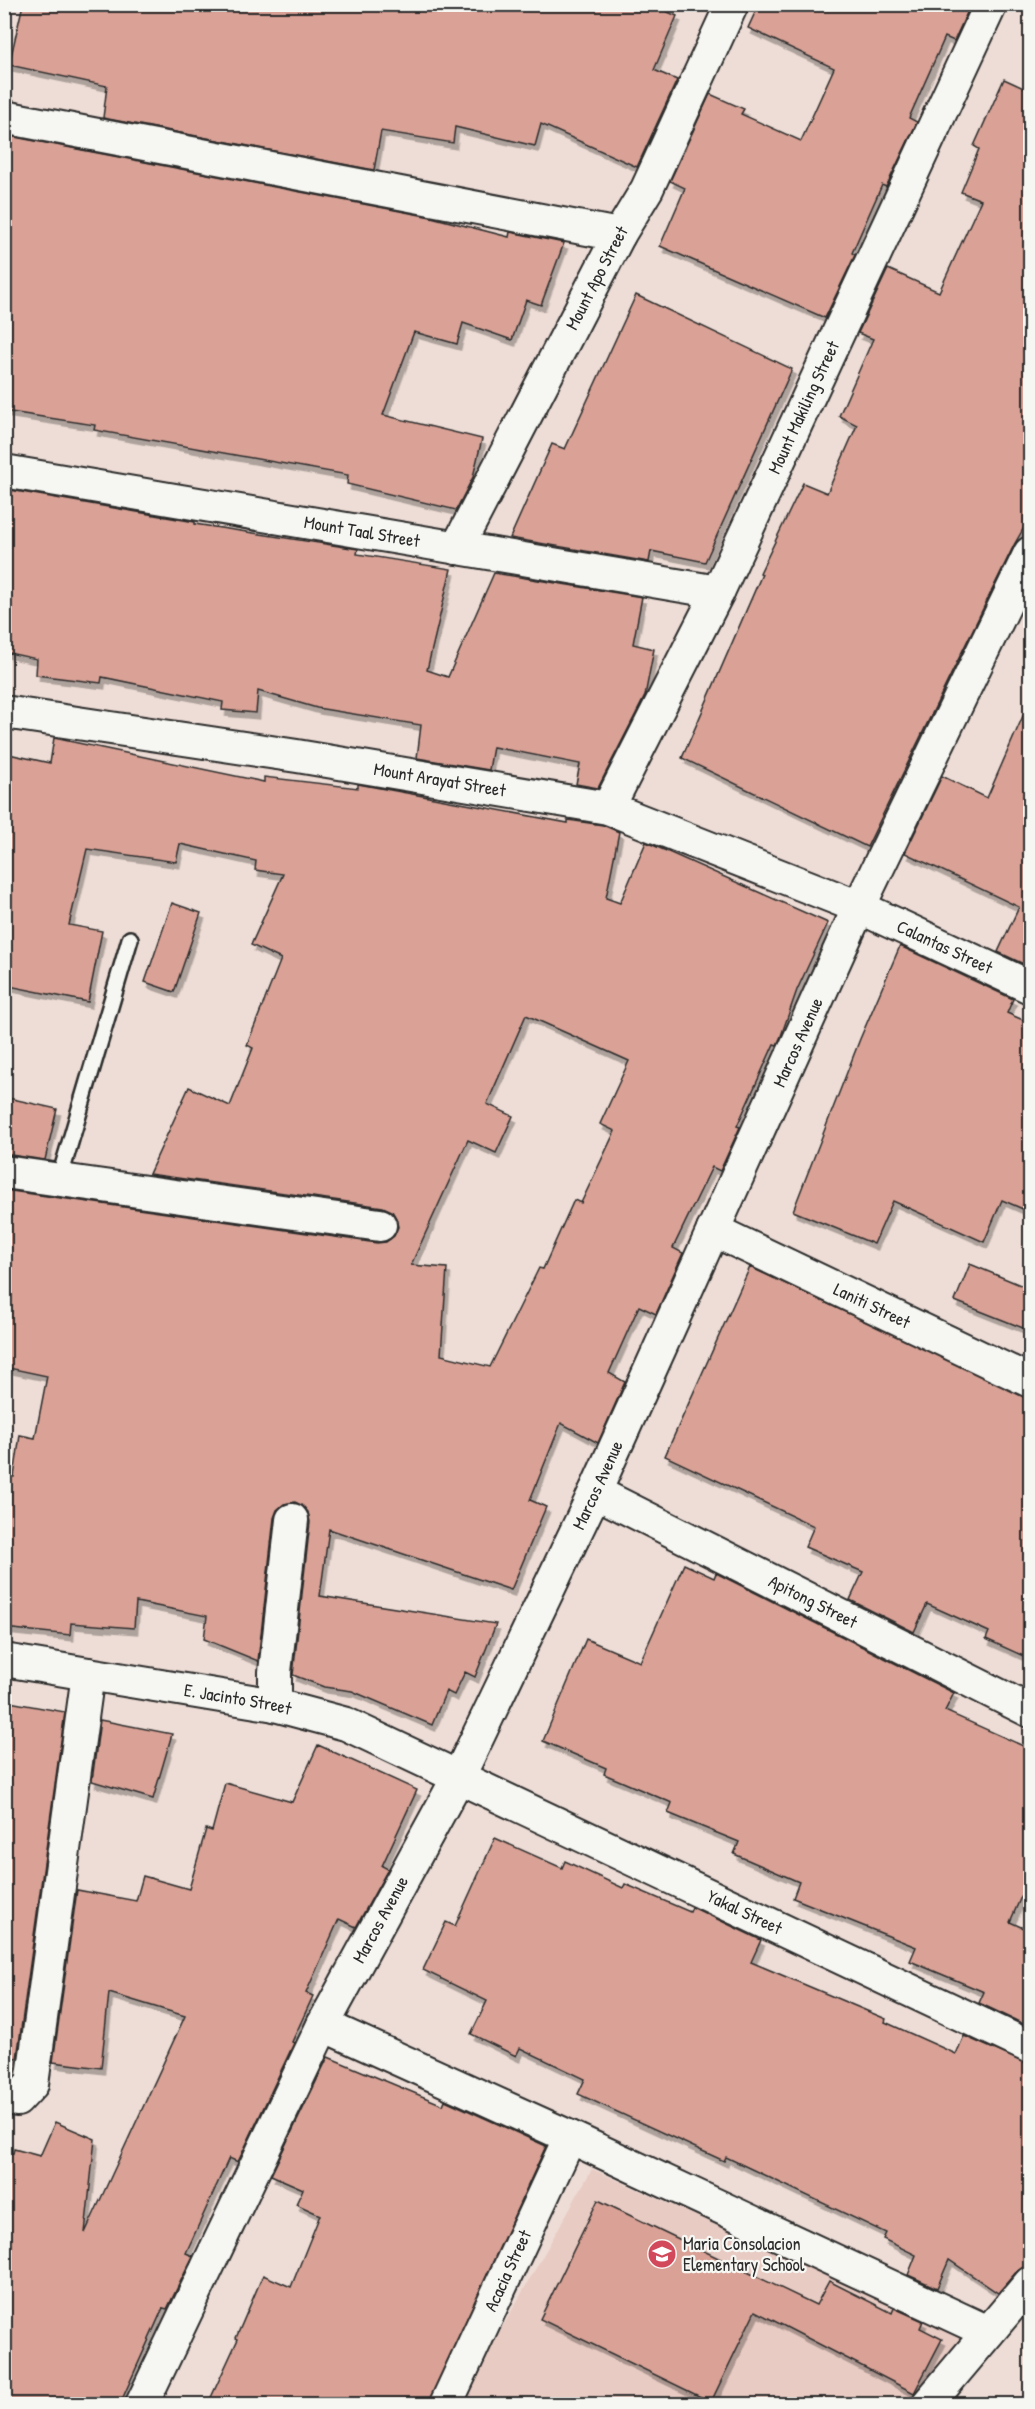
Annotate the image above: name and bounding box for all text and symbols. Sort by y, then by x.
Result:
street label: Mount Apo Street [559,220,634,334]
street label: Mount Makiling Street [762,336,845,478]
street label: Mount Taal Street [302,509,423,553]
street label: Mount Arayat Street [372,756,508,803]
street label: Calantas Street [893,913,998,980]
street label: Marcos Avenue [766,993,829,1091]
street label: Laniti Street [830,1276,915,1335]
street label: Marcos Avenue [566,1436,629,1534]
street label: Apitong Street [765,1568,862,1634]
street label: E. Jacinto Street [182,1677,295,1721]
street label: Marcos Avenue [346,1871,414,1967]
street label: Yakal Street [703,1883,787,1941]
street label: Acacia Street [478,2225,537,2315]
place label: Maria Consolacion Elementary School [683,2231,805,2277]
school or university icon: Maria Consolacion Elementary School [646,2238,678,2270]

